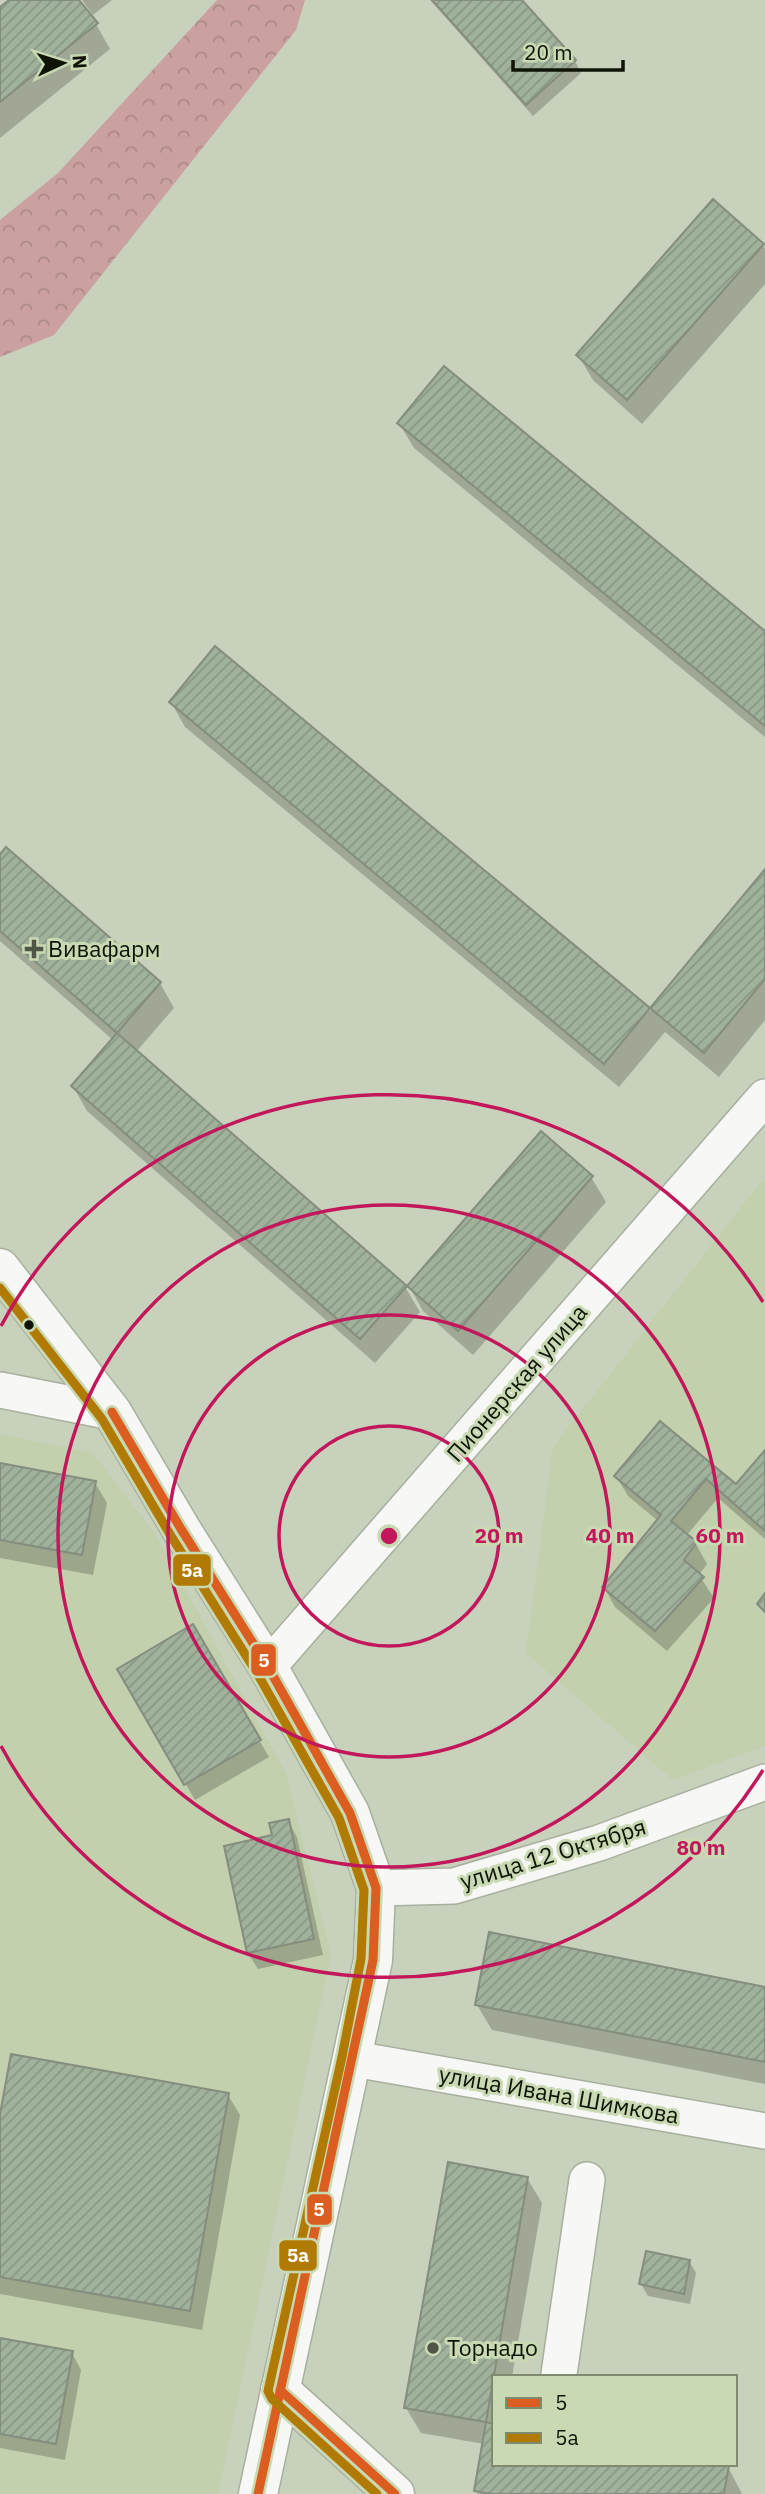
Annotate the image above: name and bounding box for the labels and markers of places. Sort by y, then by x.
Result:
place label: Вивафарм [48,933,160,963]
marker: Вивафарм [26,941,42,957]
unlabelled marker [22,1318,36,1332]
centre of rings [377,1524,401,1548]
place label: Торнадо [447,2332,538,2362]
marker: Торнадо [425,2340,441,2356]

